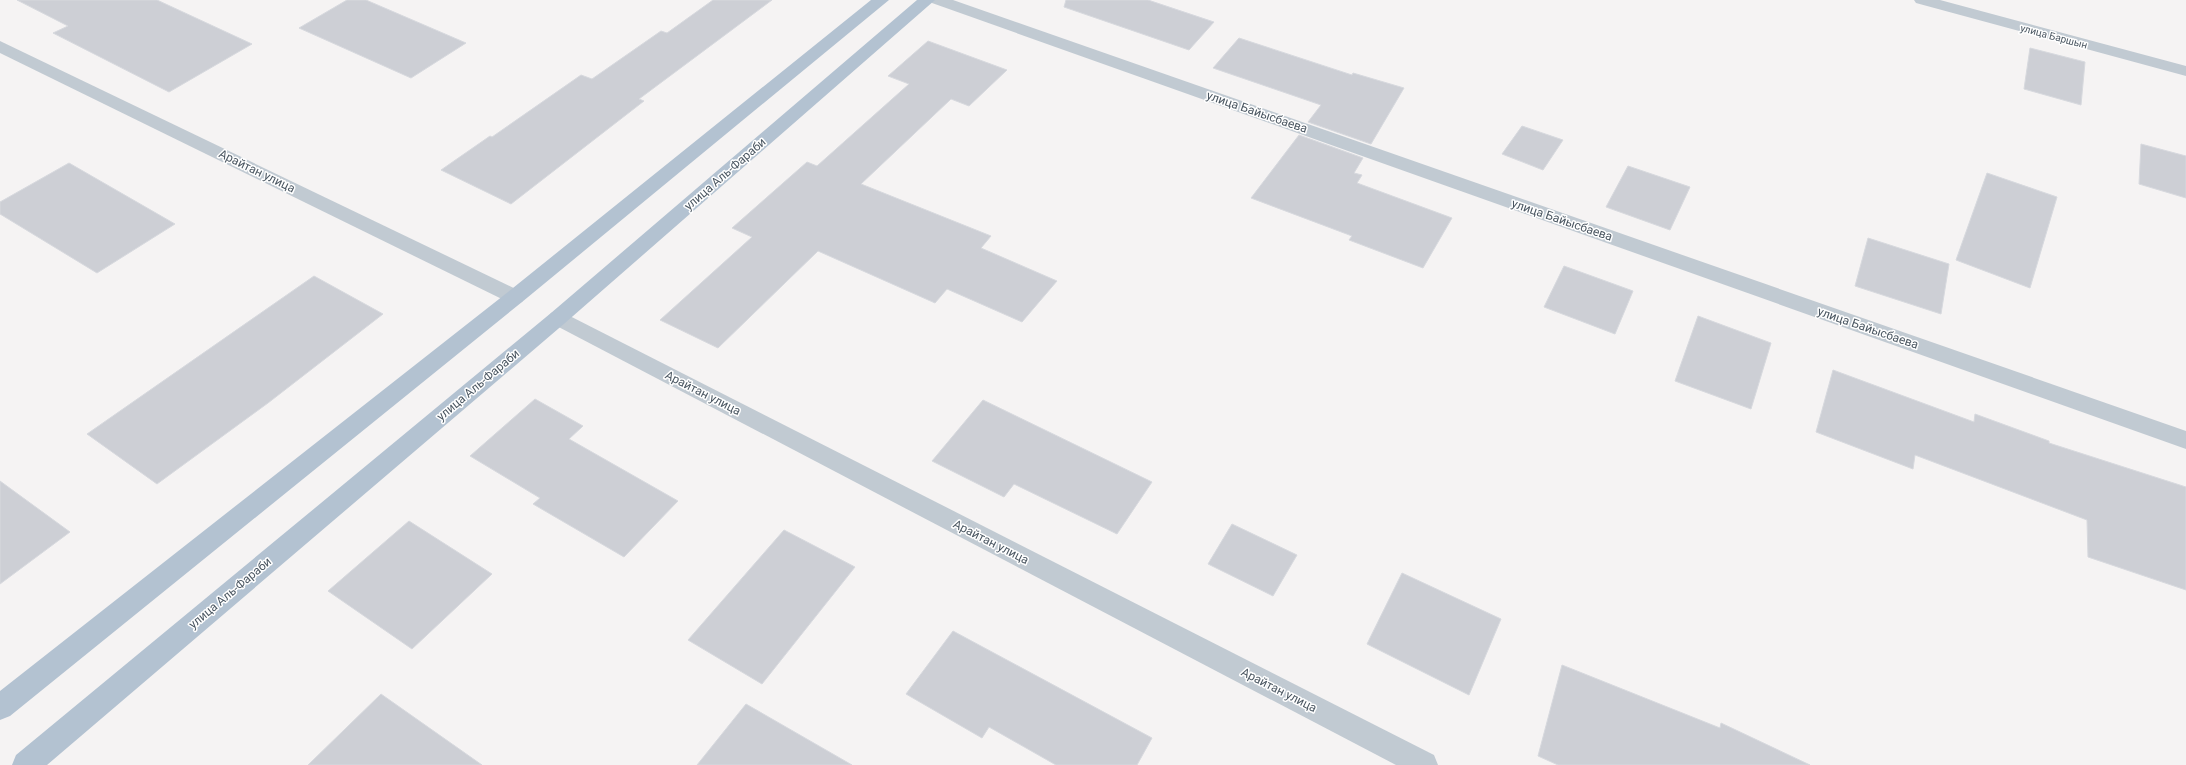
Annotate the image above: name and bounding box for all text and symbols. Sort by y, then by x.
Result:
street label: улица Баршын [2019,22,2089,51]
street label: улица Байысбаева [1205,88,1309,136]
street label: улица Аль-Фараби [681,135,769,213]
street label: Арайтан улица [217,147,297,195]
street label: улица Байысбаева [1510,196,1614,244]
street label: улица Байысбаева [1816,304,1920,352]
street label: улица Аль-Фараби [434,346,522,424]
street label: Арайтан улица [663,368,743,418]
street label: Арайтан улица [951,517,1031,567]
street label: улица Аль-Фараби [186,554,274,632]
street label: Арайтан улица [1239,665,1319,715]

